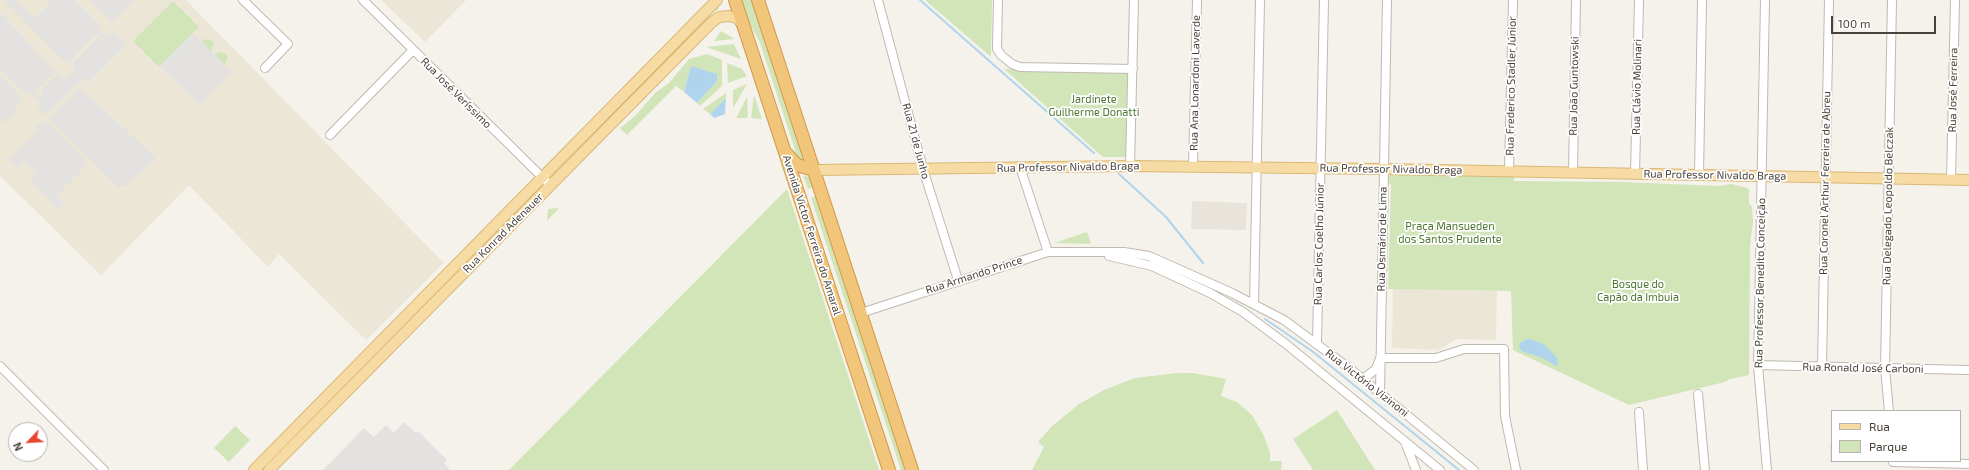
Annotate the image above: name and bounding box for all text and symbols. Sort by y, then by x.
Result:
scale bar [1833,8,1938,34]
street label: Rua Ana Lonardoni Laverde [1187,15,1203,151]
street label: Rua Frederico Stadler Júnior [1503,16,1519,156]
text: 100 m [1838,16,1870,30]
street label: Rua João Guntowski [1567,36,1581,136]
street label: Rua Clávio Molinari [1630,39,1644,135]
street label: Rua José Ferreira [1946,47,1960,133]
street label: Rua José Veríssimo [418,55,494,131]
street label: Rua Coronel Arthur Ferreira de Abreu [1817,91,1833,275]
park label: Jardinete Guilherme Donatti [1049,92,1139,118]
street label: Rua 21 de Junho [899,101,933,181]
street label: Rua Delegado Leopoldo Belczak [1880,127,1896,285]
street label: Avenida Victor Ferreira do Amaral [780,153,844,317]
street label: Rua Professor Nivaldo Braga [996,159,1140,175]
street label: Rua Professor Nivaldo Braga [1319,161,1463,177]
street label: Rua Professor Nivaldo Braga [1643,167,1787,183]
street label: Rua Carlos Coelho Júnior [1311,183,1327,305]
street label: Rua Osmário de Lima [1374,187,1390,291]
street label: Rua Konrad Adenauer [460,190,546,276]
street label: Rua Professor Benedito Conceição [1752,198,1768,368]
park label: Praça Mansueden dos Santos Prudente [1398,219,1502,245]
street label: Rua Armando Prince [924,253,1024,297]
park label: Bosque do Capão da Imbuia [1597,277,1679,303]
street label: Rua Victório Vizinoni [1323,346,1411,420]
street label: Rua Ronald José Carboni [1802,360,1924,376]
legend [1831,410,1961,462]
text: Rua [1869,419,1890,433]
north arrow [8,422,48,462]
text: Parque [1869,439,1907,453]
text: N [10,441,25,453]

